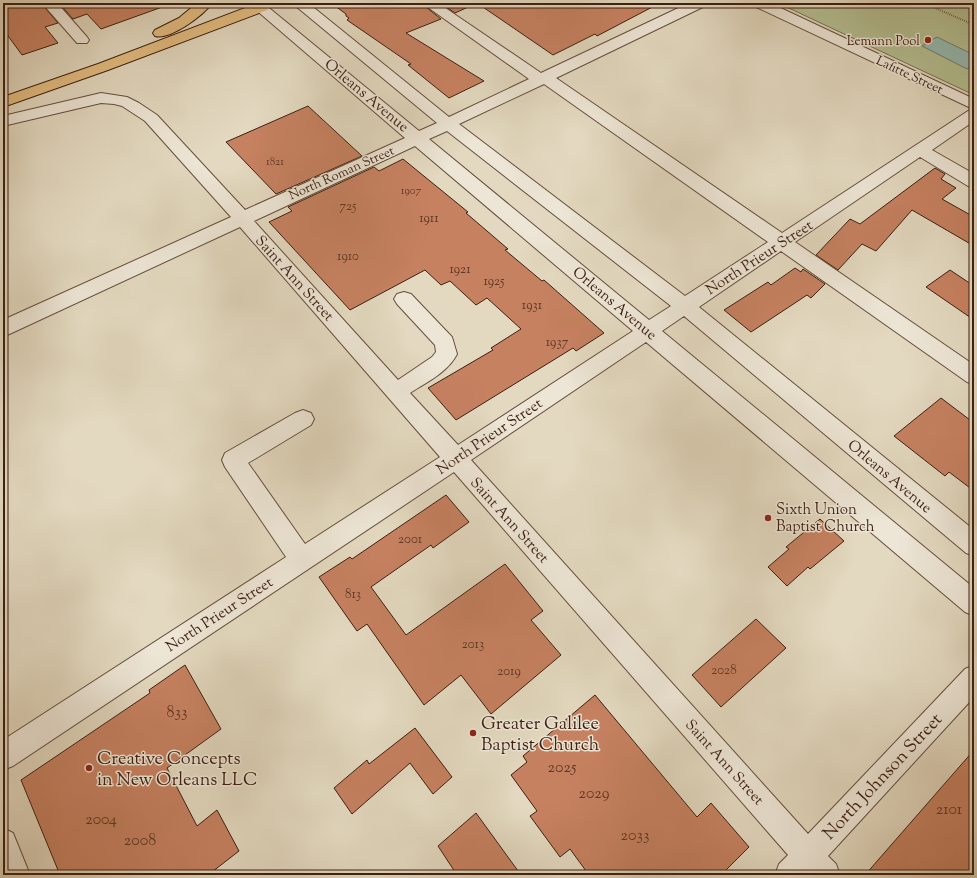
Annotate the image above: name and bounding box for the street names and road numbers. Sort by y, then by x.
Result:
street label: Lafitte Street [873,52,946,99]
street label: Orleans Avenue [319,55,413,138]
street label: North Roman Street [286,142,398,205]
street label: North Prieur Street [702,216,818,301]
street label: Saint Ann Street [250,231,338,327]
street label: Orleans Avenue [567,263,661,346]
street label: North Prieur Street [433,394,547,481]
street label: Orleans Avenue [842,436,936,519]
street label: Saint Ann Street [465,473,553,569]
street label: North Prieur Street [162,573,278,658]
street label: North Johnson Street [818,708,949,847]
street label: Saint Ann Street [680,715,768,811]

